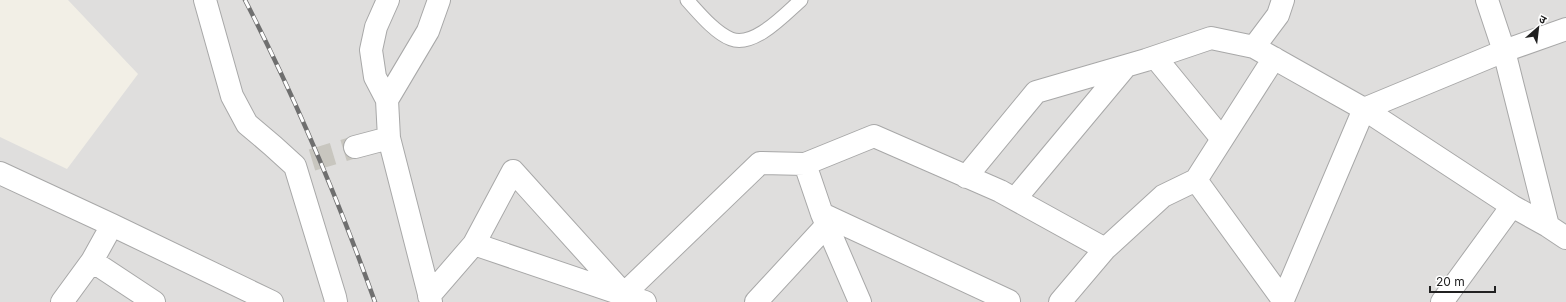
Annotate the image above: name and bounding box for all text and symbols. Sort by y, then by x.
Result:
north arrow [1518,8,1558,48]
text: उ [1537,11,1549,27]
scale bar [1430,268,1495,294]
text: 20 m [1436,274,1465,289]

